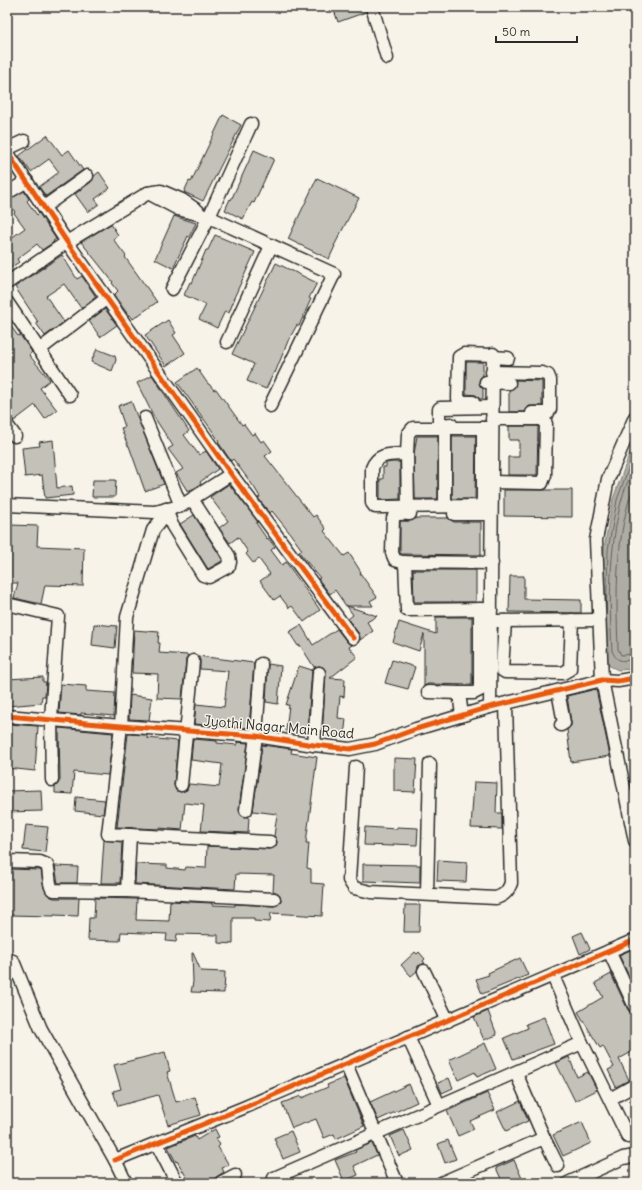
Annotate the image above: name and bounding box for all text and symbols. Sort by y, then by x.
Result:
scale bar [496,18,577,44]
text: 50 m [502,24,531,39]
street label: Jyothi Nagar Main Road [203,711,355,743]

